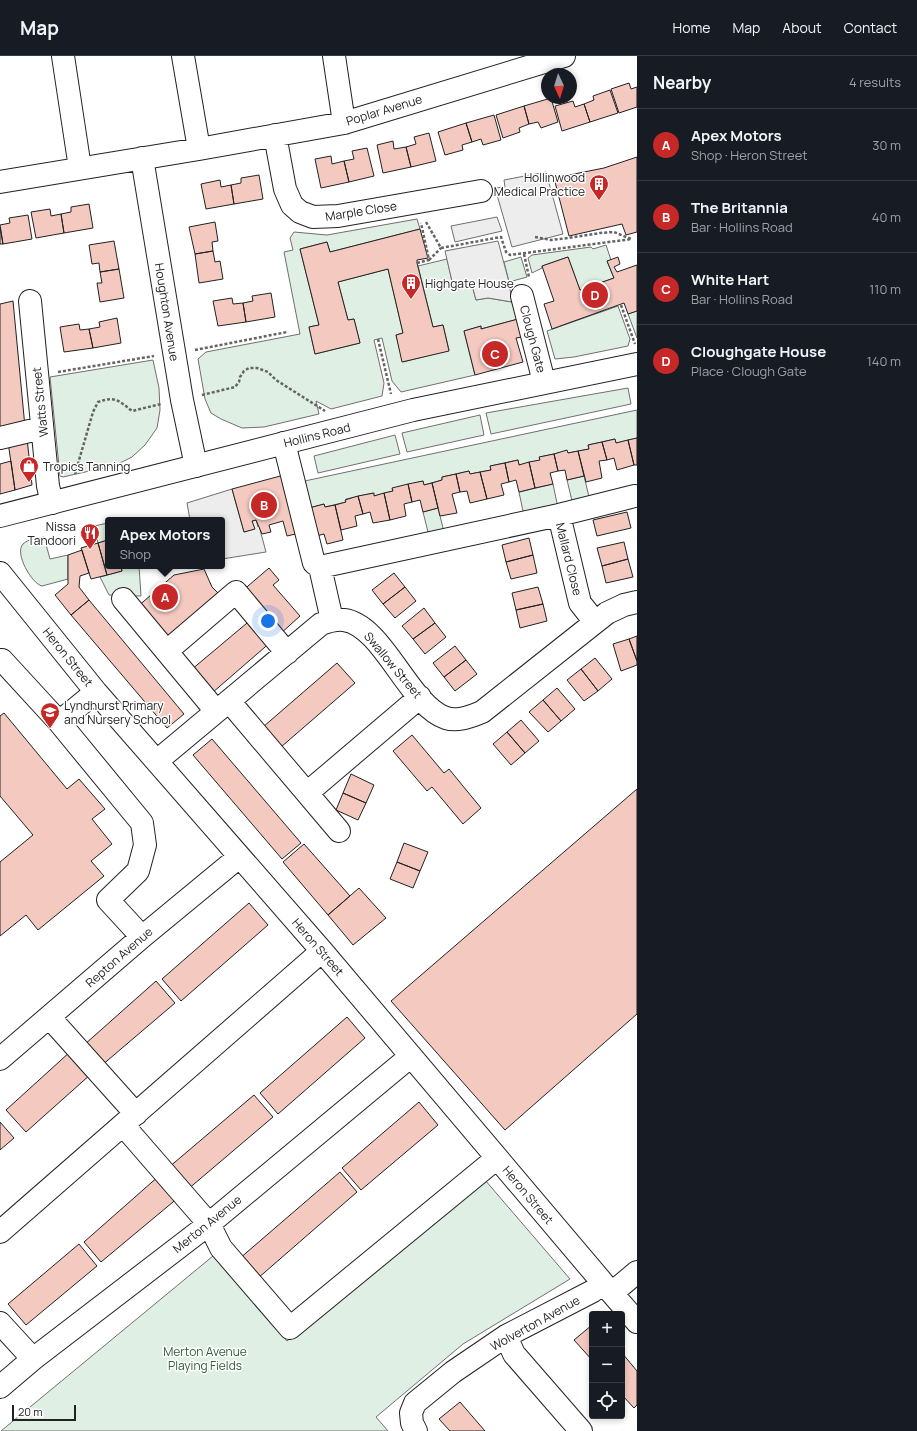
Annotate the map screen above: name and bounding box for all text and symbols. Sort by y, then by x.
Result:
text: Map [20,15,59,41]
text: Home [673,18,710,37]
text: Map [732,18,760,37]
text: About [782,18,822,37]
text: Contact [844,18,897,37]
north arrow [541,68,577,104]
text: Nearby [653,71,711,94]
text: 4 results [849,73,901,91]
street label: Poplar Avenue [344,90,424,130]
text: Apex Motors [691,125,782,146]
text: A [662,136,670,154]
text: 30 m [872,136,901,154]
text: Shop · Heron Street [691,146,808,164]
place label: Hollinwood Medical Practice [494,169,585,200]
building icon: Hollinwood Medical Practice [588,173,610,201]
street label: Marple Close [324,197,398,225]
text: The Britannia [691,197,788,218]
text: B [662,208,670,226]
text: 40 m [872,208,901,226]
text: Bar · Hollins Road [691,218,793,236]
street label: Houghton Avenue [151,262,183,362]
text: White Hart [691,269,769,290]
building icon: Highgate House [400,272,422,300]
place label: Highgate House [425,275,514,292]
pin: D [582,280,608,310]
text: C [661,280,671,298]
text: 110 m [869,280,901,298]
text: Bar · Hollins Road [691,290,793,308]
street label: Clough Gate [516,303,550,375]
pin: C [482,339,508,369]
text: Cloughgate House [691,341,826,362]
text: D [661,352,671,370]
text: 140 m [867,352,901,370]
text: Place · Clough Gate [691,362,807,380]
street label: Watts Street [28,366,52,438]
street label: Hollins Road [282,419,352,451]
shop icon: Tropics Tanning [18,455,40,483]
place label: Tropics Tanning [43,458,130,475]
pin: B [251,490,277,520]
popup [105,517,225,569]
place label: Nissa Tandoori [27,518,76,549]
street label: Mallard Close [552,521,586,597]
restaurant icon: Nissa Tandoori [79,522,101,550]
text: Apex Motors [120,524,210,545]
text: Shop [120,545,151,563]
pin: A [152,582,178,612]
your location [258,611,278,631]
street label: Heron Street [39,624,97,690]
street label: Swallow Street [360,628,426,702]
place label: Lyndhurst Primary and Nursery School [64,697,171,728]
school or university icon: Lyndhurst Primary and Nursery School [39,701,61,729]
street label: Heron Street [288,915,348,980]
street label: Repton Avenue [82,923,156,991]
street label: Heron Street [499,1162,558,1228]
street label: Merton Avenue [169,1191,245,1257]
street label: Wolverton Avenue [487,1291,583,1355]
map controls [589,1311,625,1419]
button: + [589,1311,625,1347]
park label: Merton Avenue Playing Fields [163,1343,247,1374]
button: − [589,1347,625,1383]
button: locate [589,1383,625,1419]
scale bar [12,1403,76,1422]
text: 20 m [18,1404,43,1419]

